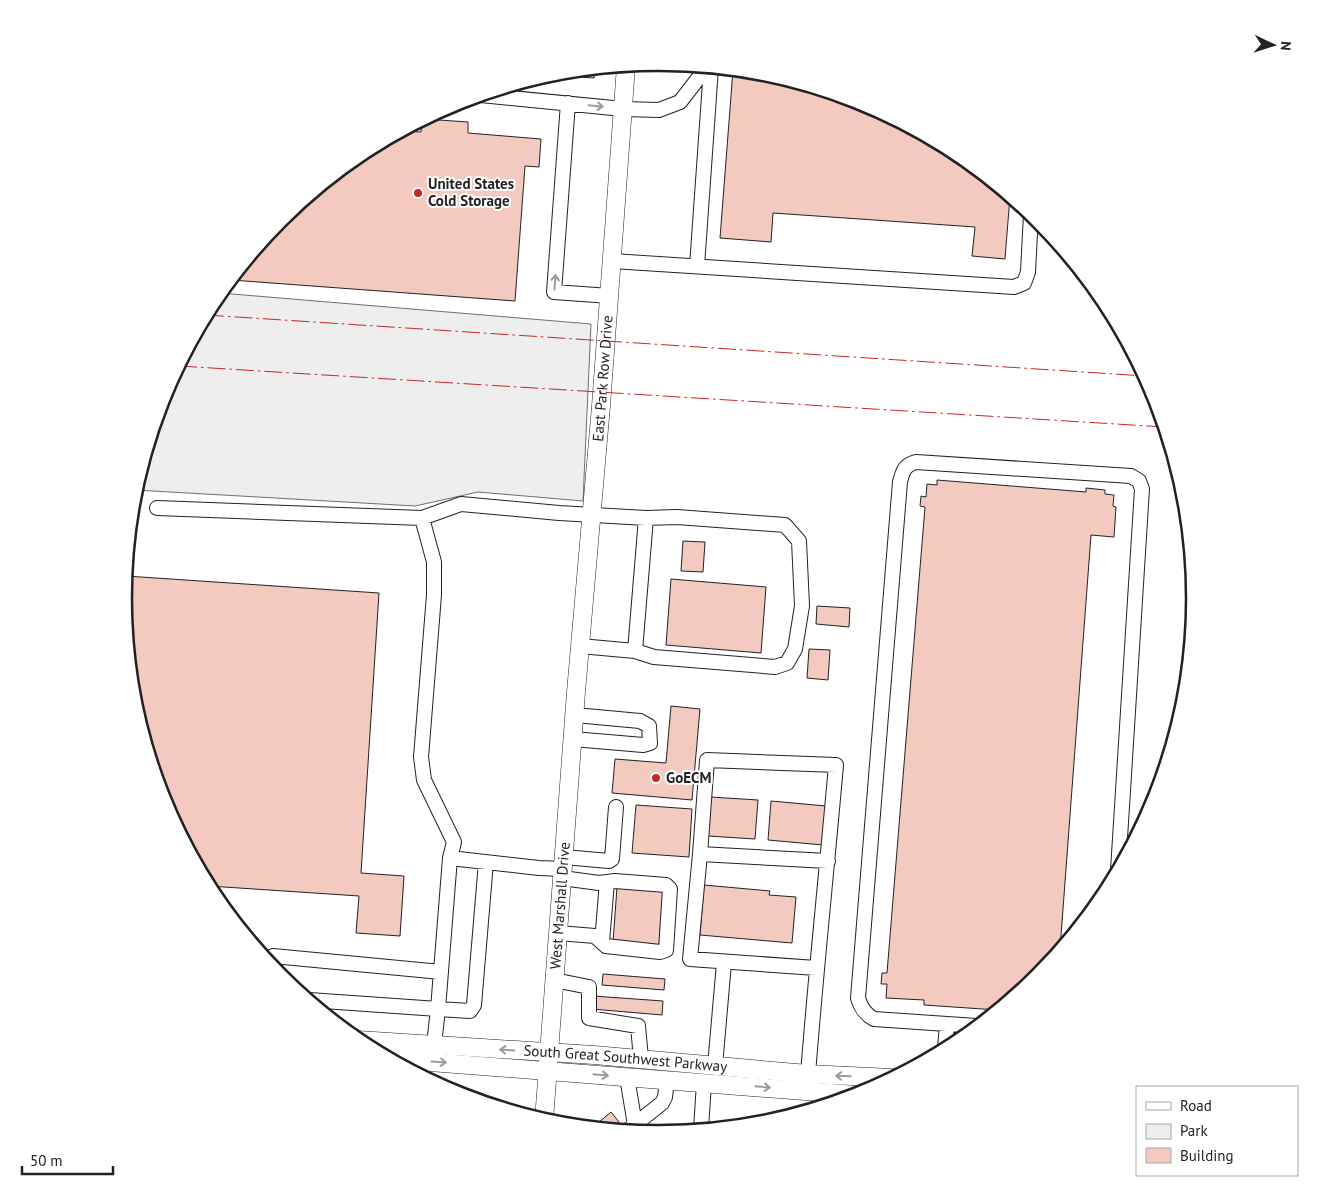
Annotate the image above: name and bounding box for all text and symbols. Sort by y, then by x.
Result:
north arrow [1248,20,1298,70]
text: N [1277,41,1295,51]
one-way arrow [587,101,603,111]
place label: United States Cold Storage [428,174,514,210]
marker: United States Cold Storage [412,187,424,199]
one-way arrow [550,274,560,290]
street label: East Park Row Drive [588,315,617,442]
place label: GoECM [666,768,711,787]
marker: GoECM [650,772,662,784]
street label: West Marshall Drive [545,841,574,970]
street label: South Great Southwest Parkway [523,1041,728,1076]
one-way arrow [499,1045,515,1054]
one-way arrow [431,1057,447,1066]
one-way arrow [593,1070,609,1079]
one-way arrow [835,1071,851,1080]
one-way arrow [755,1083,771,1092]
legend [1136,1086,1298,1176]
text: Road [1180,1096,1212,1115]
text: Park [1180,1121,1208,1140]
scale bar [22,1144,114,1176]
text: Building [1180,1146,1234,1165]
text: 50 m [30,1151,63,1170]

